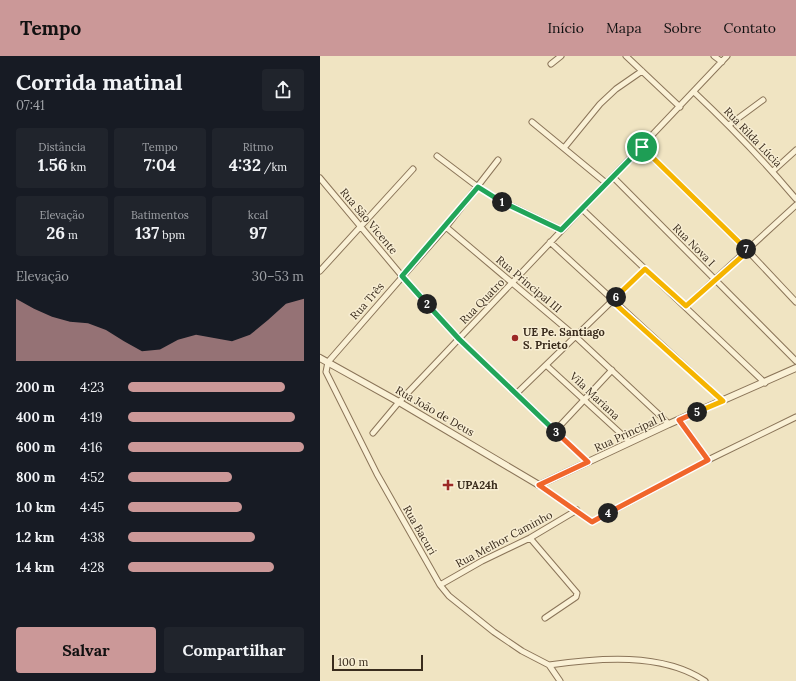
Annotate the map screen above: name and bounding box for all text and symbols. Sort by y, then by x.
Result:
text: Tempo [20,16,81,40]
text: Início [547,19,584,37]
text: Mapa [606,19,642,37]
text: Sobre [664,19,702,37]
text: Contato [724,19,776,37]
text: Corrida matinal [16,68,183,96]
button: share [262,69,304,111]
text: 07:41 [16,97,45,114]
street label: Rua Rilda Lúcia [721,104,785,170]
pin [625,130,659,164]
icon: arrive [631,136,653,158]
text: Distância [38,140,86,154]
text: Tempo [142,140,178,154]
text: Ritmo [243,140,273,154]
text: 1.56 [38,154,68,176]
text: 7:04 [144,154,176,176]
text: 4:32 [229,154,261,176]
text: km [68,160,86,174]
text: /km [261,160,287,174]
street label: Rua São Vicente [337,185,401,257]
pin: 1 [492,192,512,212]
text: 1 [500,195,504,209]
text: Elevação [40,208,84,222]
text: Batimentos [131,208,189,222]
text: kcal [248,208,268,222]
street label: Rua Nova I [670,221,718,269]
text: 26 [46,222,65,244]
text: 137 [135,222,159,244]
text: 97 [249,222,267,244]
text: m [65,228,78,242]
text: bpm [159,228,185,242]
pin: 7 [736,239,756,259]
text: 7 [743,242,749,256]
street label: Rua Principal III [493,252,565,316]
text: Elevação [16,268,69,285]
text: 30–53 m [252,268,304,285]
street label: Rua Quatro [457,275,507,327]
street label: Rua Três [347,280,387,322]
pin: 6 [606,287,626,307]
text: 6 [613,290,619,304]
pin: 2 [417,294,437,314]
text: 2 [424,297,430,311]
place label: UE Pe. Santiago S. Prieto [523,325,605,352]
marker: UE Pe. Santiago S. Prieto [510,333,520,343]
street label: Vila Mariana [566,369,623,423]
text: 200 m [16,379,55,396]
text: 4:23 [80,379,104,396]
street label: Rua João de Deus [393,383,477,439]
pin: 5 [687,402,707,422]
text: 5 [694,405,700,419]
text: 400 m [16,409,55,426]
text: 4:19 [80,409,103,426]
street label: Rua Principal II [592,409,668,455]
pin: 3 [546,422,566,442]
text: 3 [553,425,559,439]
text: 600 m [16,439,55,456]
text: 4:16 [80,439,103,456]
text: 800 m [16,469,55,486]
text: 4:52 [80,469,104,486]
place label: UPA24h [457,478,498,492]
marker: UPA24h [442,479,454,491]
text: 1.0 km [16,499,55,516]
text: 4:45 [80,499,104,516]
street label: Rua Bacuri [400,503,440,557]
pin: 4 [598,503,618,523]
text: 4 [605,506,611,520]
street label: Rua Melhor Caminho [453,508,555,570]
text: 1.2 km [16,529,54,546]
text: 4:38 [80,529,105,546]
text: 1.4 km [16,559,55,576]
text: 4:28 [80,559,105,576]
button: Salvar [16,627,156,673]
button: Compartilhar [164,627,304,673]
scale bar [332,653,423,672]
text: 100 m [338,655,368,669]

